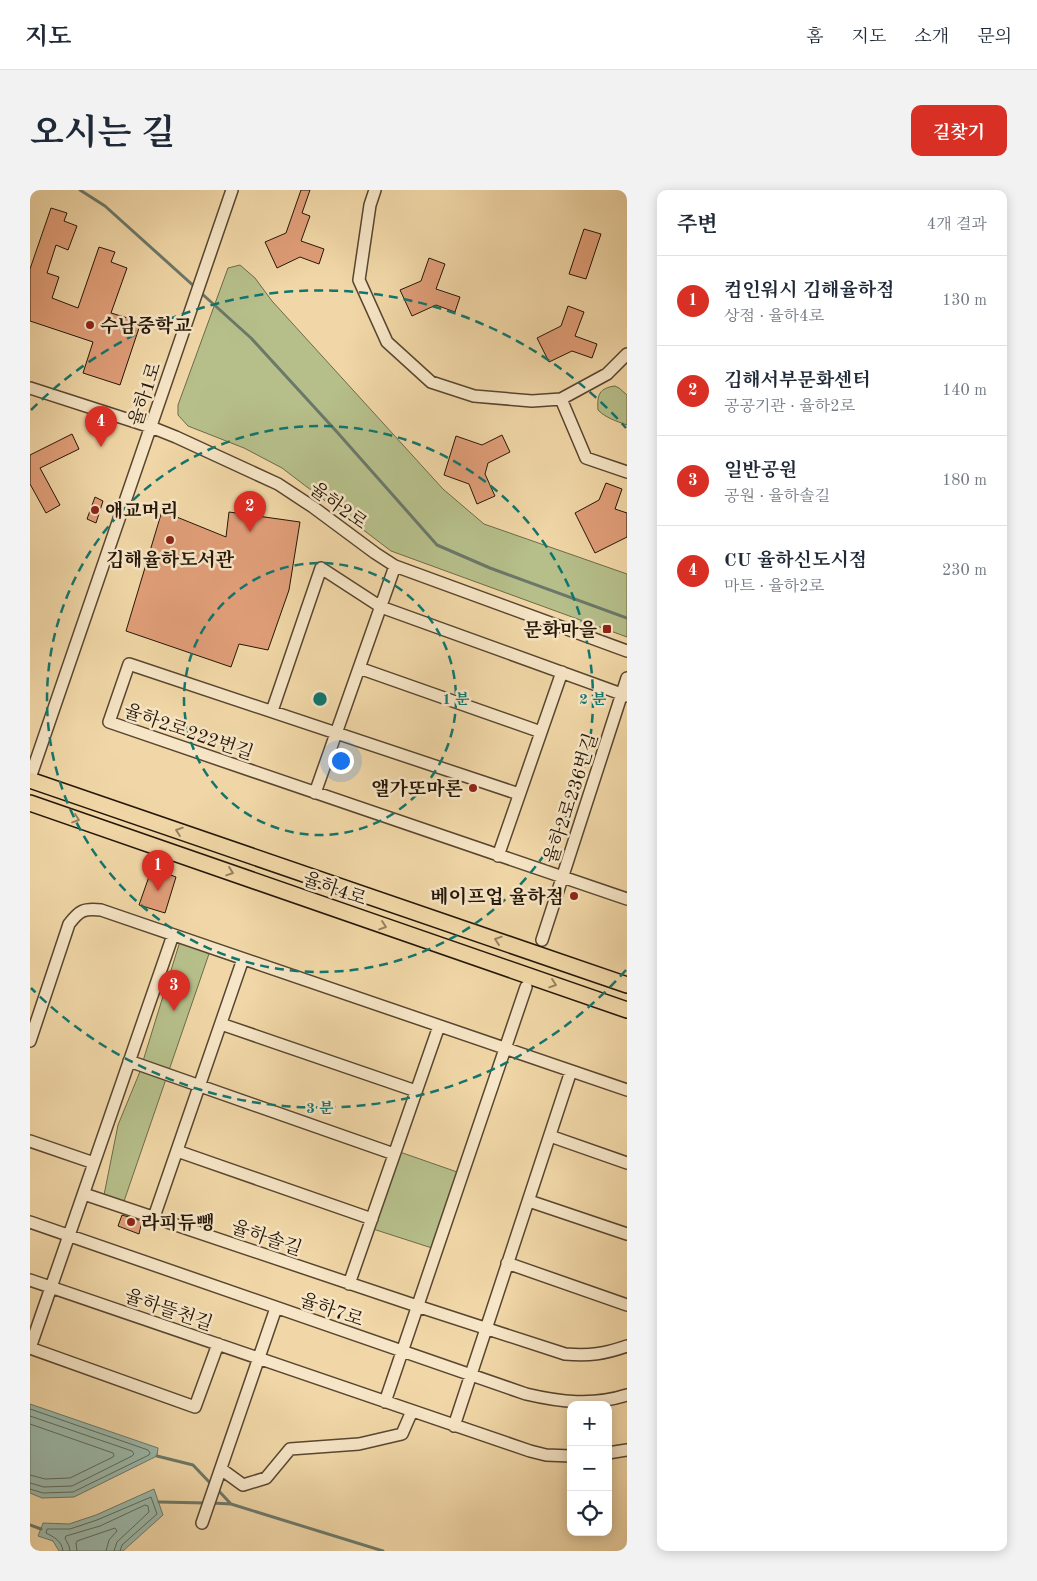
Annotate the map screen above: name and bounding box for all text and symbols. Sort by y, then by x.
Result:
text: 지도 [25,26,71,50]
text: 홈 [806,28,824,46]
text: 지도 [852,28,886,46]
text: 소개 [914,28,949,46]
text: 문의 [977,28,1012,46]
button: 길찾기 [911,105,1007,156]
text: 오시는 길 [30,117,175,152]
text: 주변 [677,215,718,236]
text: 4개 결과 [927,217,987,233]
text: 컴인워시 김해율하점 [724,282,895,301]
text: 1 [688,293,698,309]
text: 130 m [942,293,987,309]
text: 상점 · 율하4로 [724,309,824,325]
place label: 수남중학교 [100,315,192,337]
marker: 수남중학교 [84,319,96,331]
street label: 율하1로 [125,360,166,429]
text: 김해서부문화센터 [724,372,871,391]
text: 2 [688,383,698,399]
text: 140 m [942,383,987,399]
text: 공공기관 · 율하2로 [724,399,855,415]
pin: 4 [85,406,117,447]
text: 일반공원 [724,462,797,481]
text: 3 [688,473,698,489]
text: 180 m [942,473,987,489]
street label: 율하2로 [305,478,371,534]
text: 공원 · 율하솔길 [724,489,830,505]
pin: 2 [234,491,266,532]
place label: 애교머리 [105,500,178,522]
marker: 애교머리 [89,504,101,516]
marker: 김해율하도서관 [164,534,176,546]
place label: 김해율하도서관 [106,549,235,571]
text: CU 율하신도시점 [724,552,867,571]
text: 4 [688,563,698,579]
text: 230 m [942,563,987,579]
text: 마트 · 율하2로 [724,579,824,595]
place label: 문화마을 [524,619,598,641]
marker: 문화마을 [601,623,613,635]
centre of rings [311,690,329,708]
text: 1 분 [442,691,470,708]
text: 2 분 [579,691,607,708]
street label: 율하2로222번길 [121,700,256,764]
street label: 율하2로236번길 [540,731,602,866]
your location [328,748,354,774]
place label: 앨가또마론 [371,778,463,800]
marker: 앨가또마론 [467,782,479,794]
one-way arrow [71,814,80,824]
one-way arrow [175,827,183,837]
pin: 1 [142,850,174,891]
one-way arrow [225,867,233,877]
street label: 율하4로 [300,869,369,910]
place label: 베이프업 율하점 [430,886,564,908]
marker: 베이프업 율하점 [568,890,580,902]
one-way arrow [378,920,387,930]
one-way arrow [494,936,503,946]
pin: 3 [158,970,190,1011]
one-way arrow [549,979,557,989]
text: 3 분 [306,1100,334,1117]
place label: 라피듀뺑 [141,1212,214,1234]
marker: 라피듀뺑 [125,1216,137,1228]
street label: 율하솔길 [228,1216,305,1260]
street label: 율하뜰천길 [122,1285,216,1335]
street label: 율하7로 [297,1290,366,1331]
map controls [567,1401,612,1536]
button: + [567,1401,612,1446]
button: − [567,1446,612,1491]
button: locate [567,1491,612,1536]

